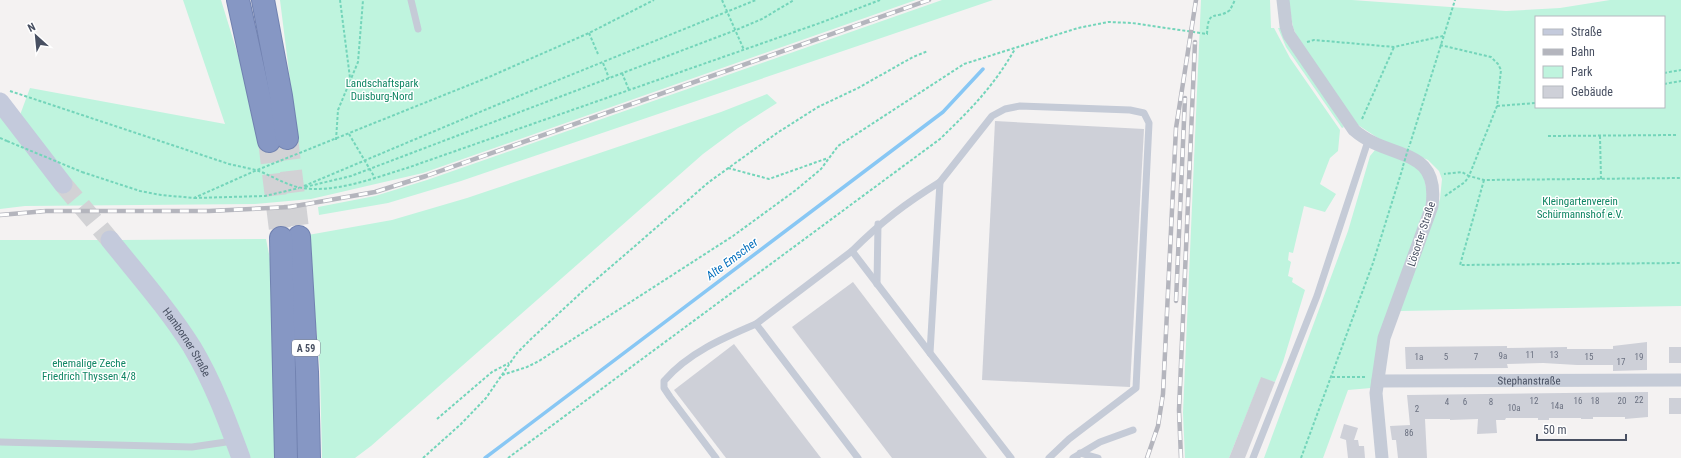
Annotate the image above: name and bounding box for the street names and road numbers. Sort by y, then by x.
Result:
street label: Lösorter Straße [1405,200,1438,268]
street label: Hamborner Straße [160,305,213,379]
road number: A 59 [292,340,320,356]
street label: Stephanstraße [1497,374,1561,388]

